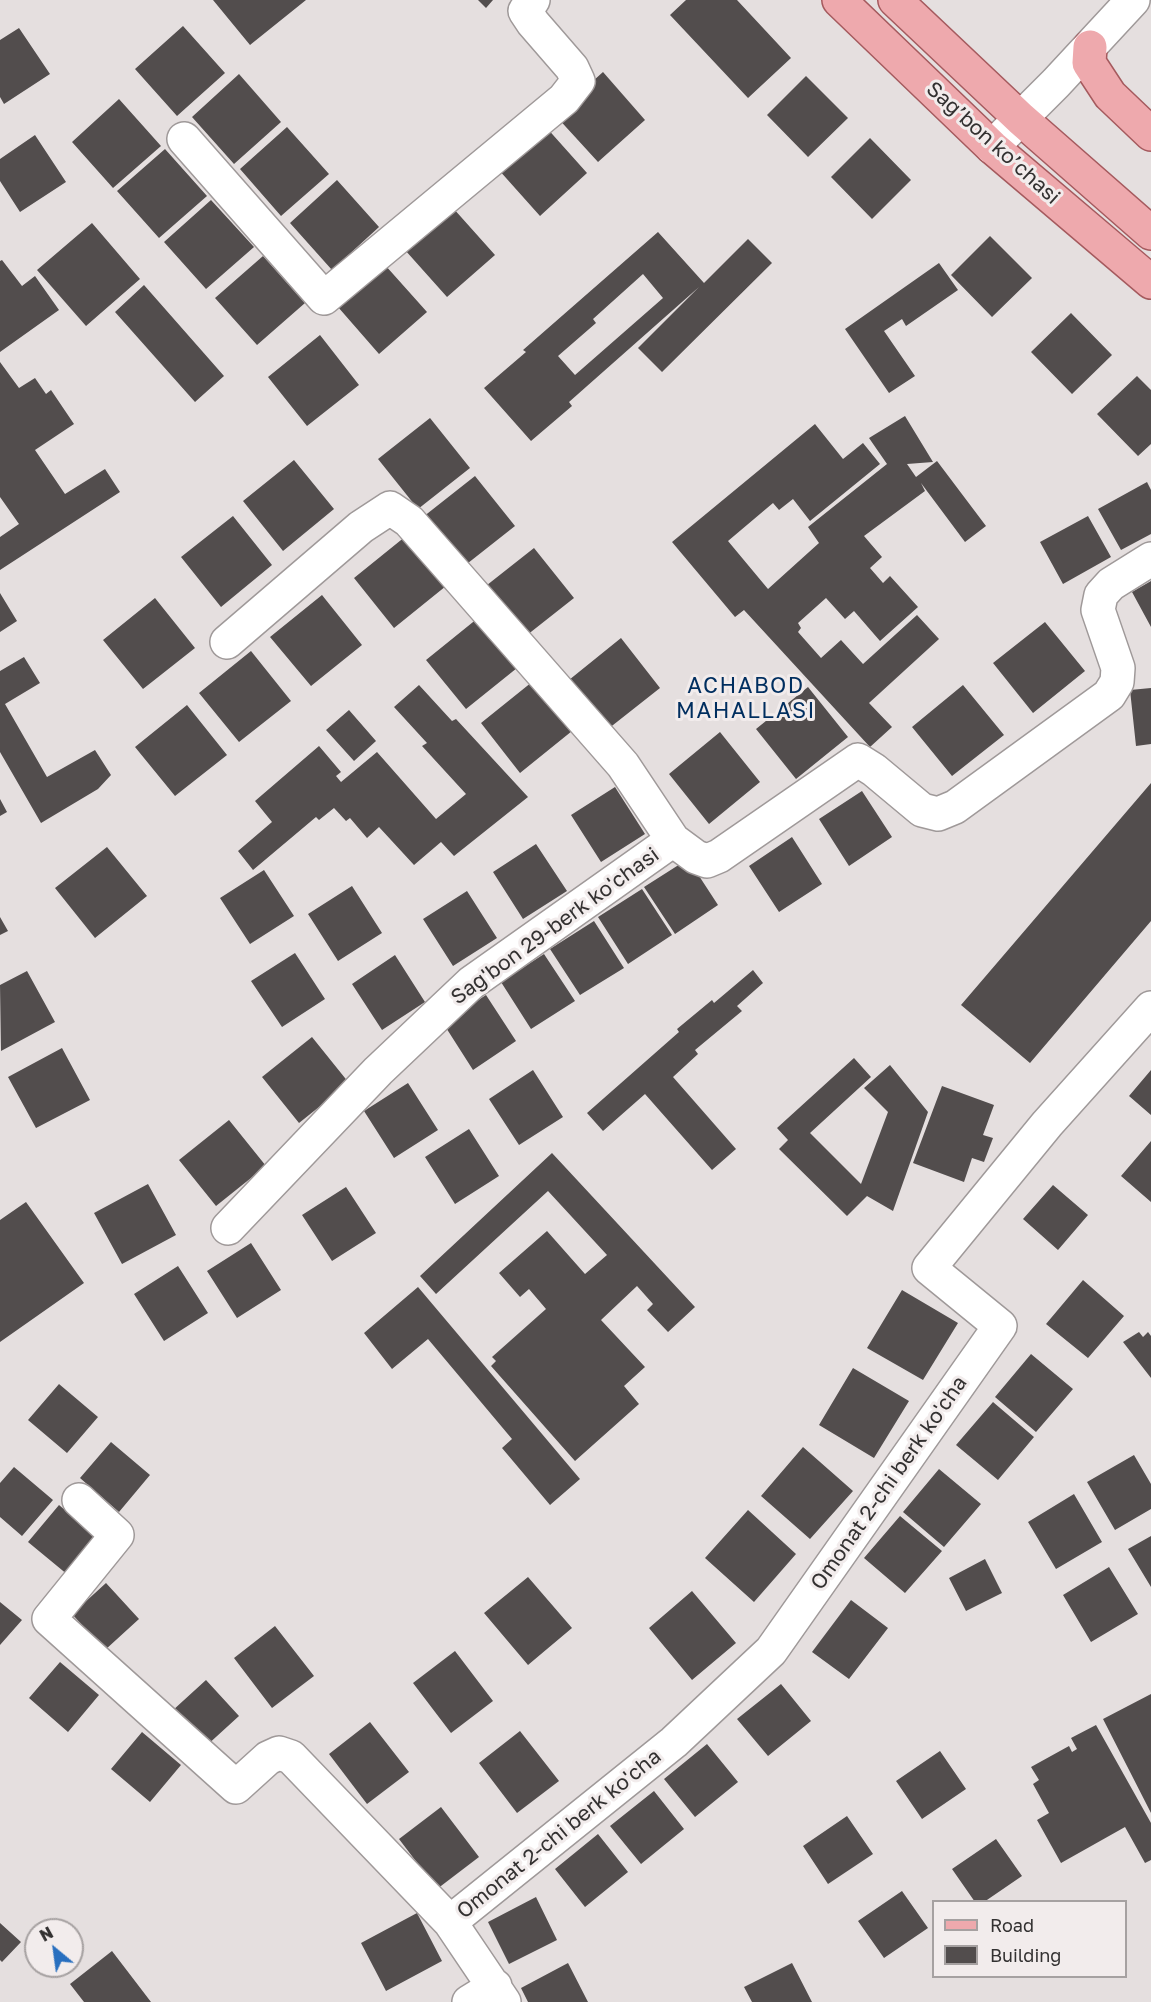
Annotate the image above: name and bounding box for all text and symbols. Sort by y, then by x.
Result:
street label: Sag’bon ko’chasi [921,76,1065,210]
district label: ACHABOD MAHALLASI [676,673,816,724]
street label: Sag'bon 29-berk ko'chasi [446,842,664,1010]
street label: Omonat 2-chi berk ko'cha [805,1371,973,1595]
street label: Omonat 2-chi berk ko'cha [452,1744,666,1924]
legend [932,1900,1127,1978]
text: Road [990,1914,1034,1936]
north arrow [24,1918,84,1978]
text: N [36,1922,56,1946]
text: Building [990,1944,1061,1966]

